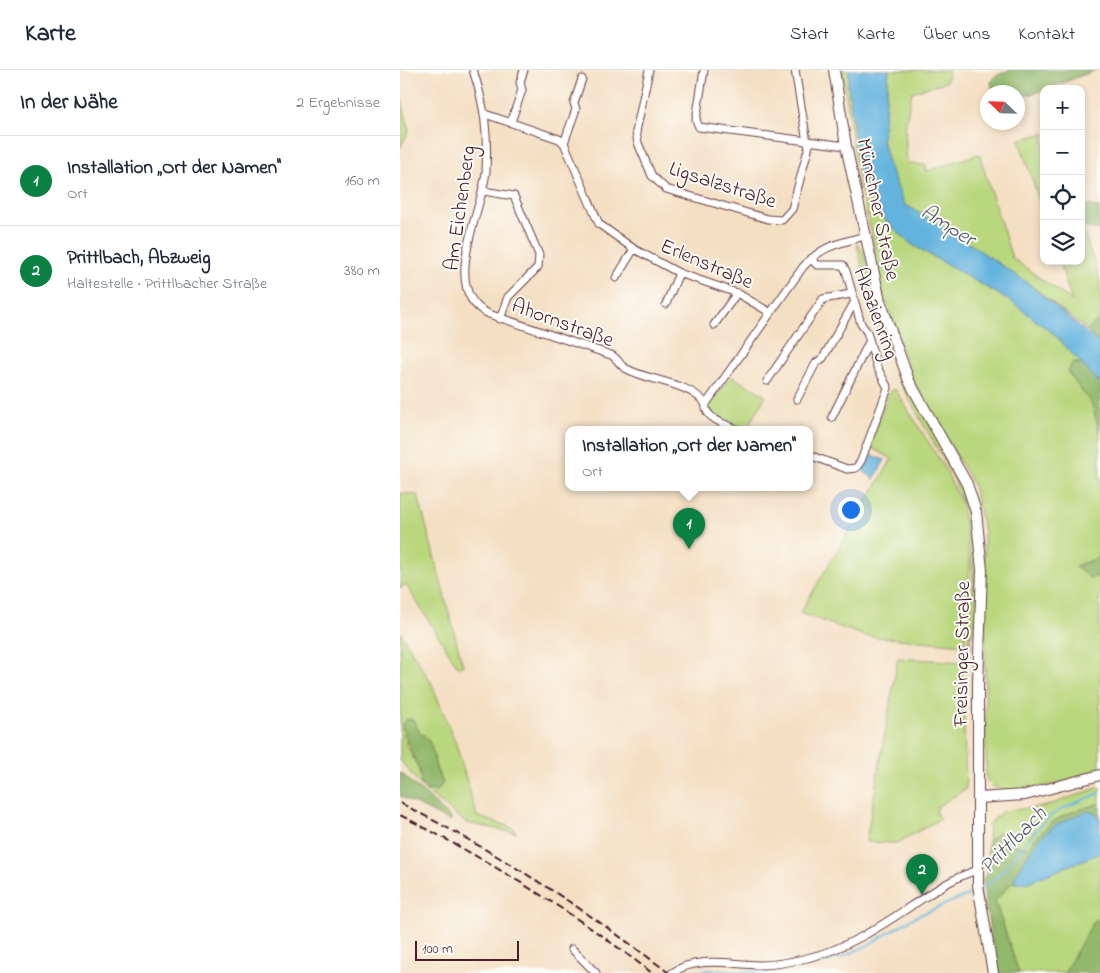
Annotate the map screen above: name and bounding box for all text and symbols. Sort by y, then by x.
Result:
text: Karte [25,17,76,52]
text: Start [790,22,829,48]
text: Karte [857,22,895,48]
text: Über uns [923,22,990,48]
text: Kontakt [1018,22,1075,48]
north arrow [980,85,1025,130]
map controls [1040,85,1085,265]
button: + [1040,85,1085,130]
text: In der Nähe [20,88,118,118]
text: 2 Ergebnisse [296,91,380,115]
button: − [1040,130,1085,175]
street label: Münchner Straße [847,136,907,284]
street label: Am Eichenberg [437,144,487,273]
street label: Ligsalzstraße [664,154,781,219]
text: Installation „Ort der Namen'' [67,155,281,182]
text: 1 [33,169,39,193]
text: 160 m [345,169,380,193]
button: locate [1040,175,1085,220]
text: Ort [67,182,88,206]
water label: Amper [914,197,984,257]
button: layers [1040,220,1085,265]
street label: Erlenstraße [655,232,758,298]
text: Prittlbach, Abzweig [67,245,211,272]
text: 2 [32,259,40,283]
text: 380 m [344,259,380,283]
street label: Akazienring [843,263,906,365]
text: Haltestelle · Prittlbacher Straße [67,272,267,296]
street label: Ahornstraße [507,292,618,356]
popup [565,426,813,491]
text: Installation „Ort der Namen'' [582,433,796,460]
text: Ort [582,460,603,484]
your location [838,497,864,523]
pin: 1 [673,508,705,549]
street label: Freisinger Straße [947,580,981,728]
water label: Prittlbach [973,800,1056,882]
pin: 2 [906,854,938,895]
scale bar [415,938,519,961]
text: 100 m [422,939,453,960]

